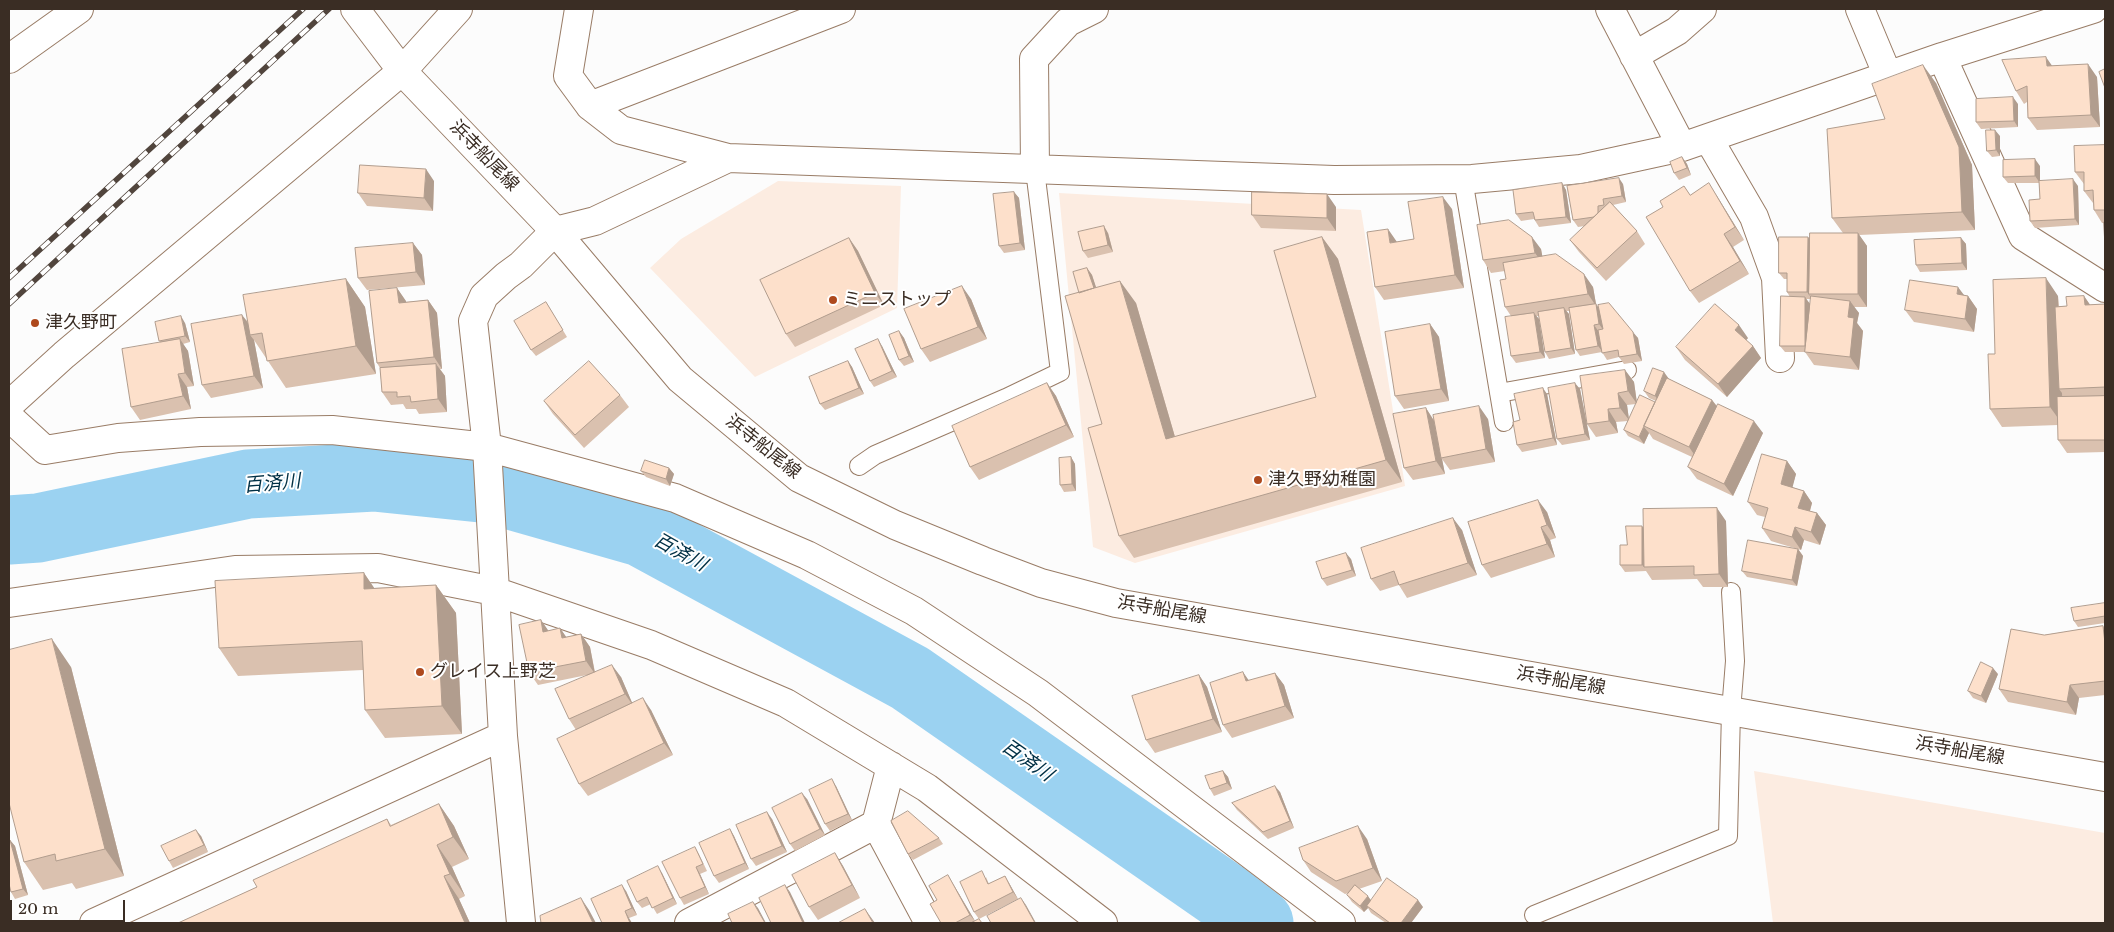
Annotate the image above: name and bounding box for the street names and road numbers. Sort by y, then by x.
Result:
street label: 浜寺船尾線 [445,116,523,196]
street label: 浜寺船尾線 [721,410,805,484]
street label: 浜寺船尾線 [1116,592,1208,628]
street label: 浜寺船尾線 [1515,663,1607,699]
street label: 浜寺船尾線 [1914,733,2006,769]

